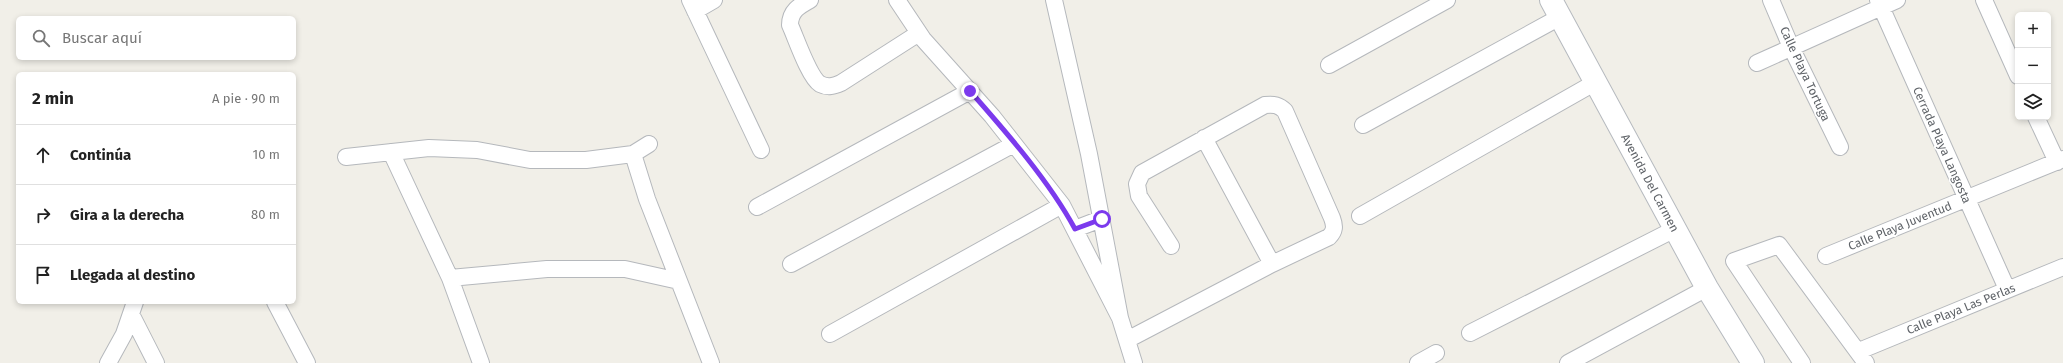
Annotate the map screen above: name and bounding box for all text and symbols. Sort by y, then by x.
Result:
map controls [2015,12,2051,120]
button: + [2015,12,2051,48]
search box [16,16,296,60]
street label: Calle Playa Tortuga [1777,24,1833,124]
icon: search [30,27,52,49]
text: Buscar aquí [62,29,142,47]
button: − [2015,48,2051,84]
route end [961,82,979,100]
street label: Cerrada Playa Langosta [1910,84,1974,206]
button: layers [2015,84,2051,120]
text: 2 min [32,88,74,109]
text: A pie · 90 m [212,91,280,106]
street label: Avenida Del Carmen [1618,132,1682,234]
icon: ahead [32,144,54,166]
text: Continúa [70,146,131,164]
text: 10 m [253,147,280,162]
street label: Calle Playa Juventud [1846,199,1954,253]
icon: right [32,204,54,226]
text: Gira a la derecha [70,206,184,224]
text: 80 m [251,207,280,222]
route start [1093,210,1111,228]
icon: arrive [32,264,54,286]
text: Llegada al destino [70,266,195,284]
street label: Calle Playa Las Perlas [1905,281,2018,337]

